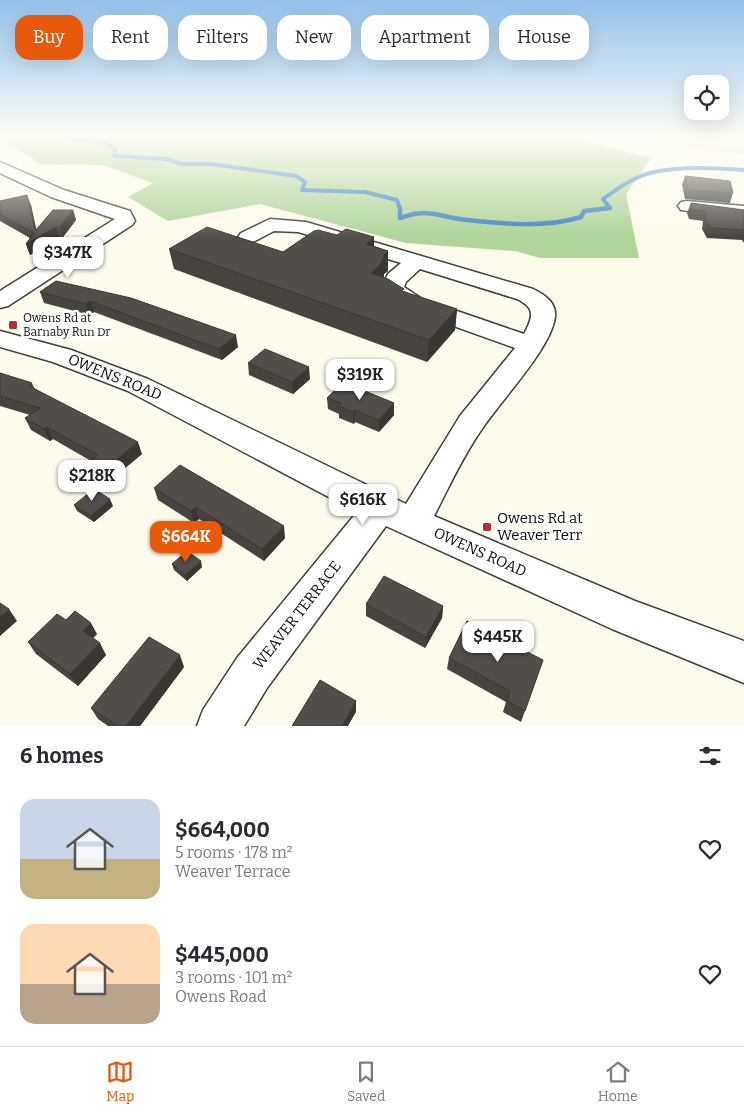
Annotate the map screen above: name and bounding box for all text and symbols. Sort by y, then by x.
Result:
chip: Buy [15,15,83,60]
chip: Rent [93,15,168,60]
chip: Filters [178,15,267,60]
chip: New [277,15,351,60]
chip: Apartment [361,15,489,60]
chip: House [499,15,589,60]
map controls [684,75,729,120]
button: locate [684,75,729,120]
pin: $347K [33,236,103,279]
text: $347K [44,243,92,262]
place label: Owens Rd at Barnaby Run Dr [23,311,111,339]
marker: Owens Rd at Barnaby Run Dr [7,319,19,331]
street label: OWENS ROAD [65,350,165,404]
pin: $319K [325,358,395,401]
text: $319K [337,365,383,384]
pin: $218K [57,460,127,502]
text: $218K [69,466,115,485]
pin: $616K [328,484,398,526]
text: $616K [340,490,386,509]
place label: Owens Rd at Weaver Terr [497,509,583,544]
pin: $664K [151,520,221,563]
marker: Owens Rd at Weaver Terr [481,521,493,533]
street label: OWENS ROAD [431,523,529,581]
text: $664K [161,527,211,546]
street label: WEAVER TERRACE [249,557,345,673]
pin: $445K [463,620,533,663]
text: $445K [473,627,523,646]
icon: filters [696,742,724,770]
text: 6 homes [20,743,104,769]
text: $664,000 [175,817,270,843]
icon: home [60,819,120,879]
icon: heart [696,835,724,863]
text: 5 rooms · 178 m² [175,843,292,862]
text: Weaver Terrace [175,862,291,881]
text: $445,000 [175,942,269,968]
icon: home [60,944,120,1004]
icon: heart [696,960,724,988]
text: 3 rooms · 101 m² [175,968,292,987]
text: Owens Road [175,987,267,1006]
tab: Map [106,1058,134,1105]
tab: Saved [347,1058,385,1105]
tab: Home [598,1058,638,1105]

